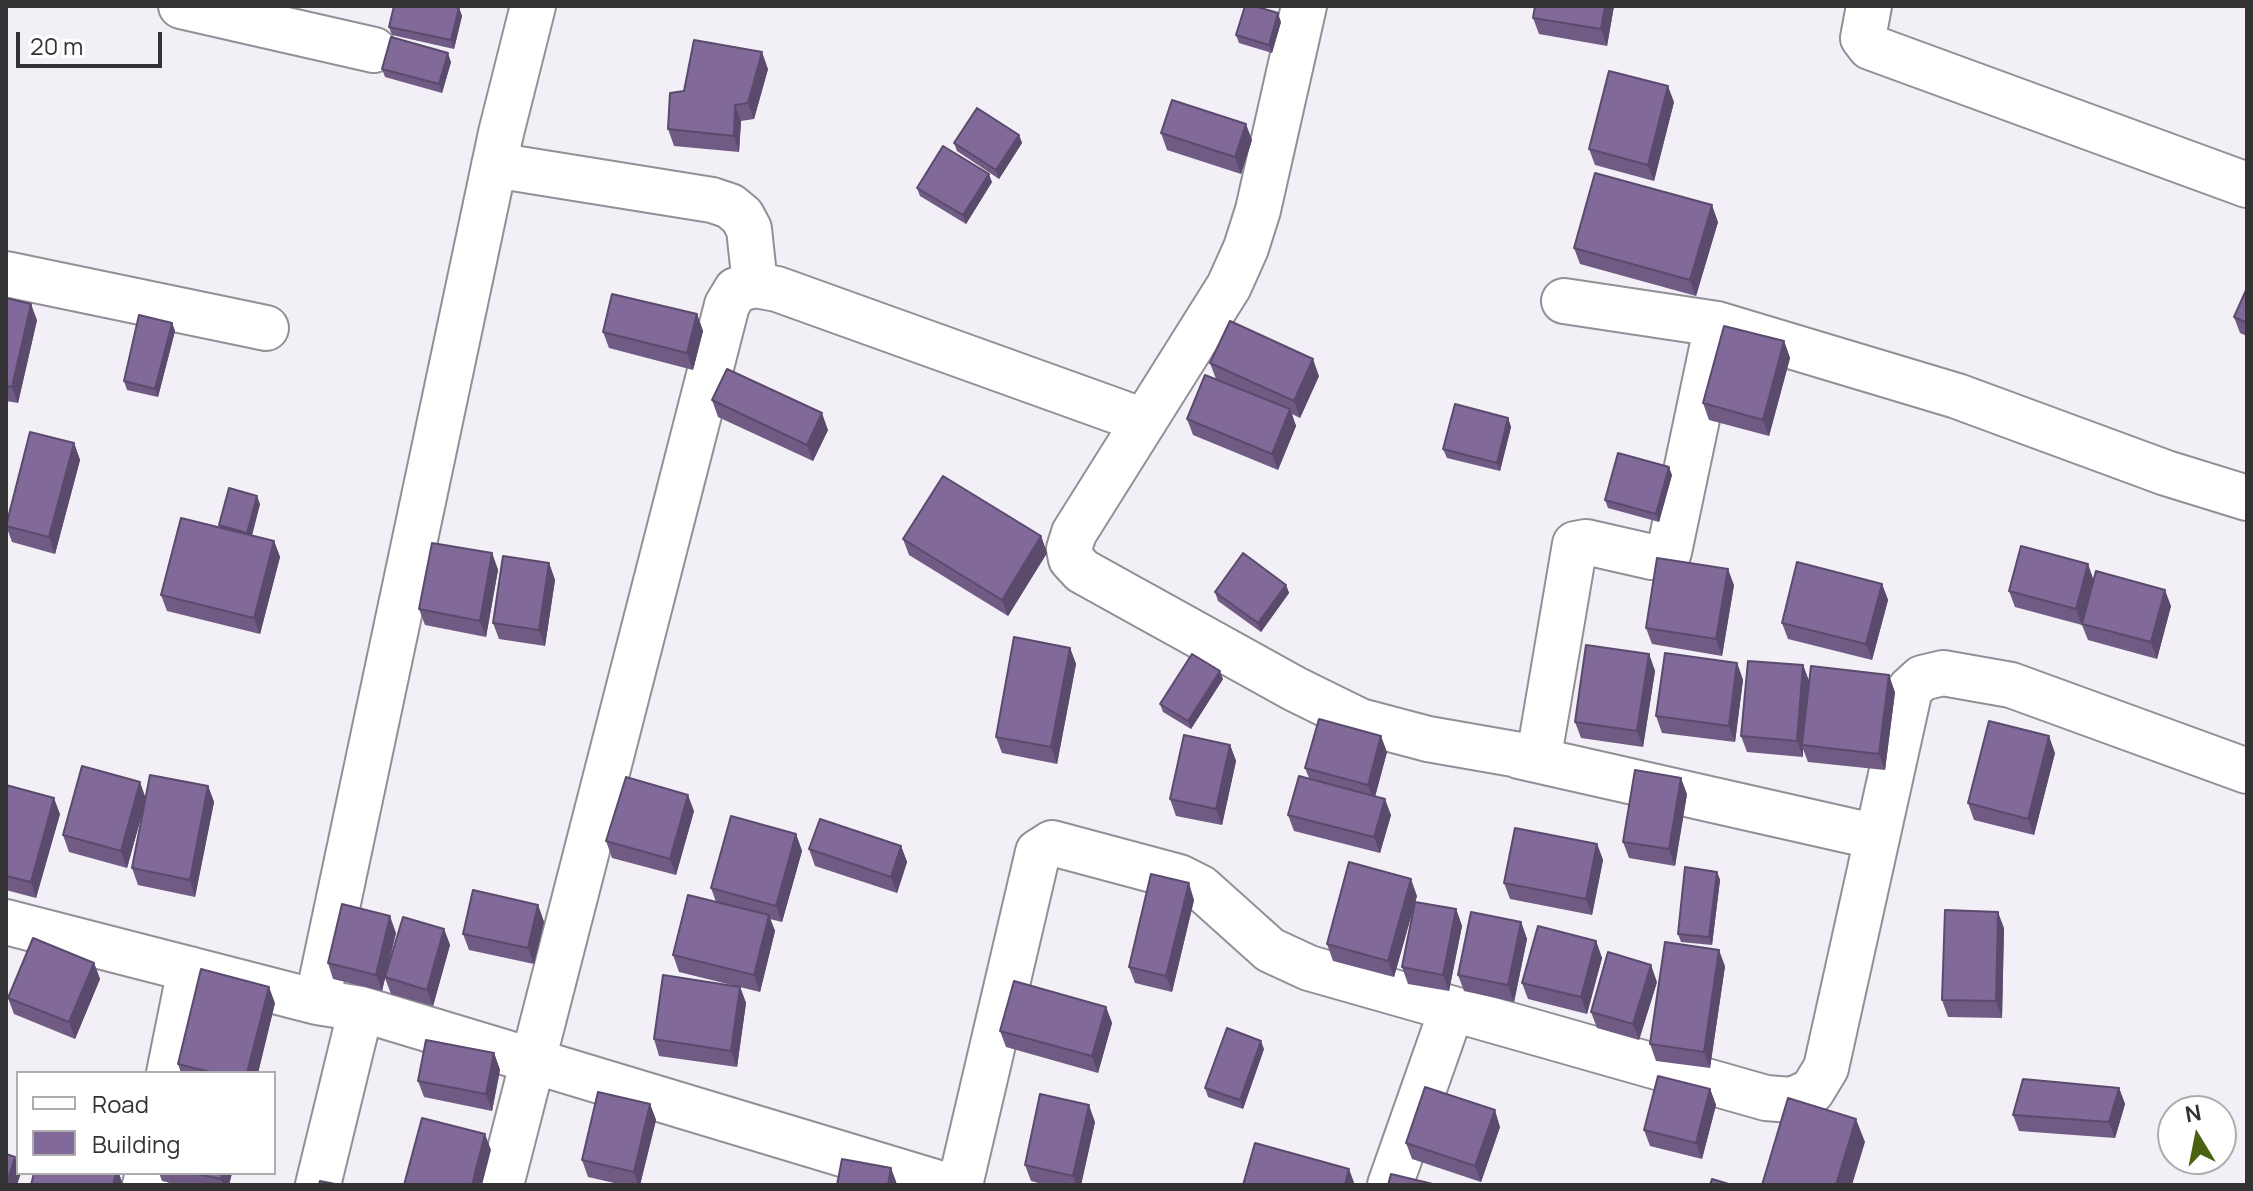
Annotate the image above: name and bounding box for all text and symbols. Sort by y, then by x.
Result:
scale bar [20,16,166,66]
text: 20 m [30,29,83,62]
legend [16,1071,276,1175]
text: Road [92,1087,149,1120]
north arrow [2157,1095,2237,1175]
text: N [2183,1097,2204,1129]
text: Building [92,1127,180,1160]

